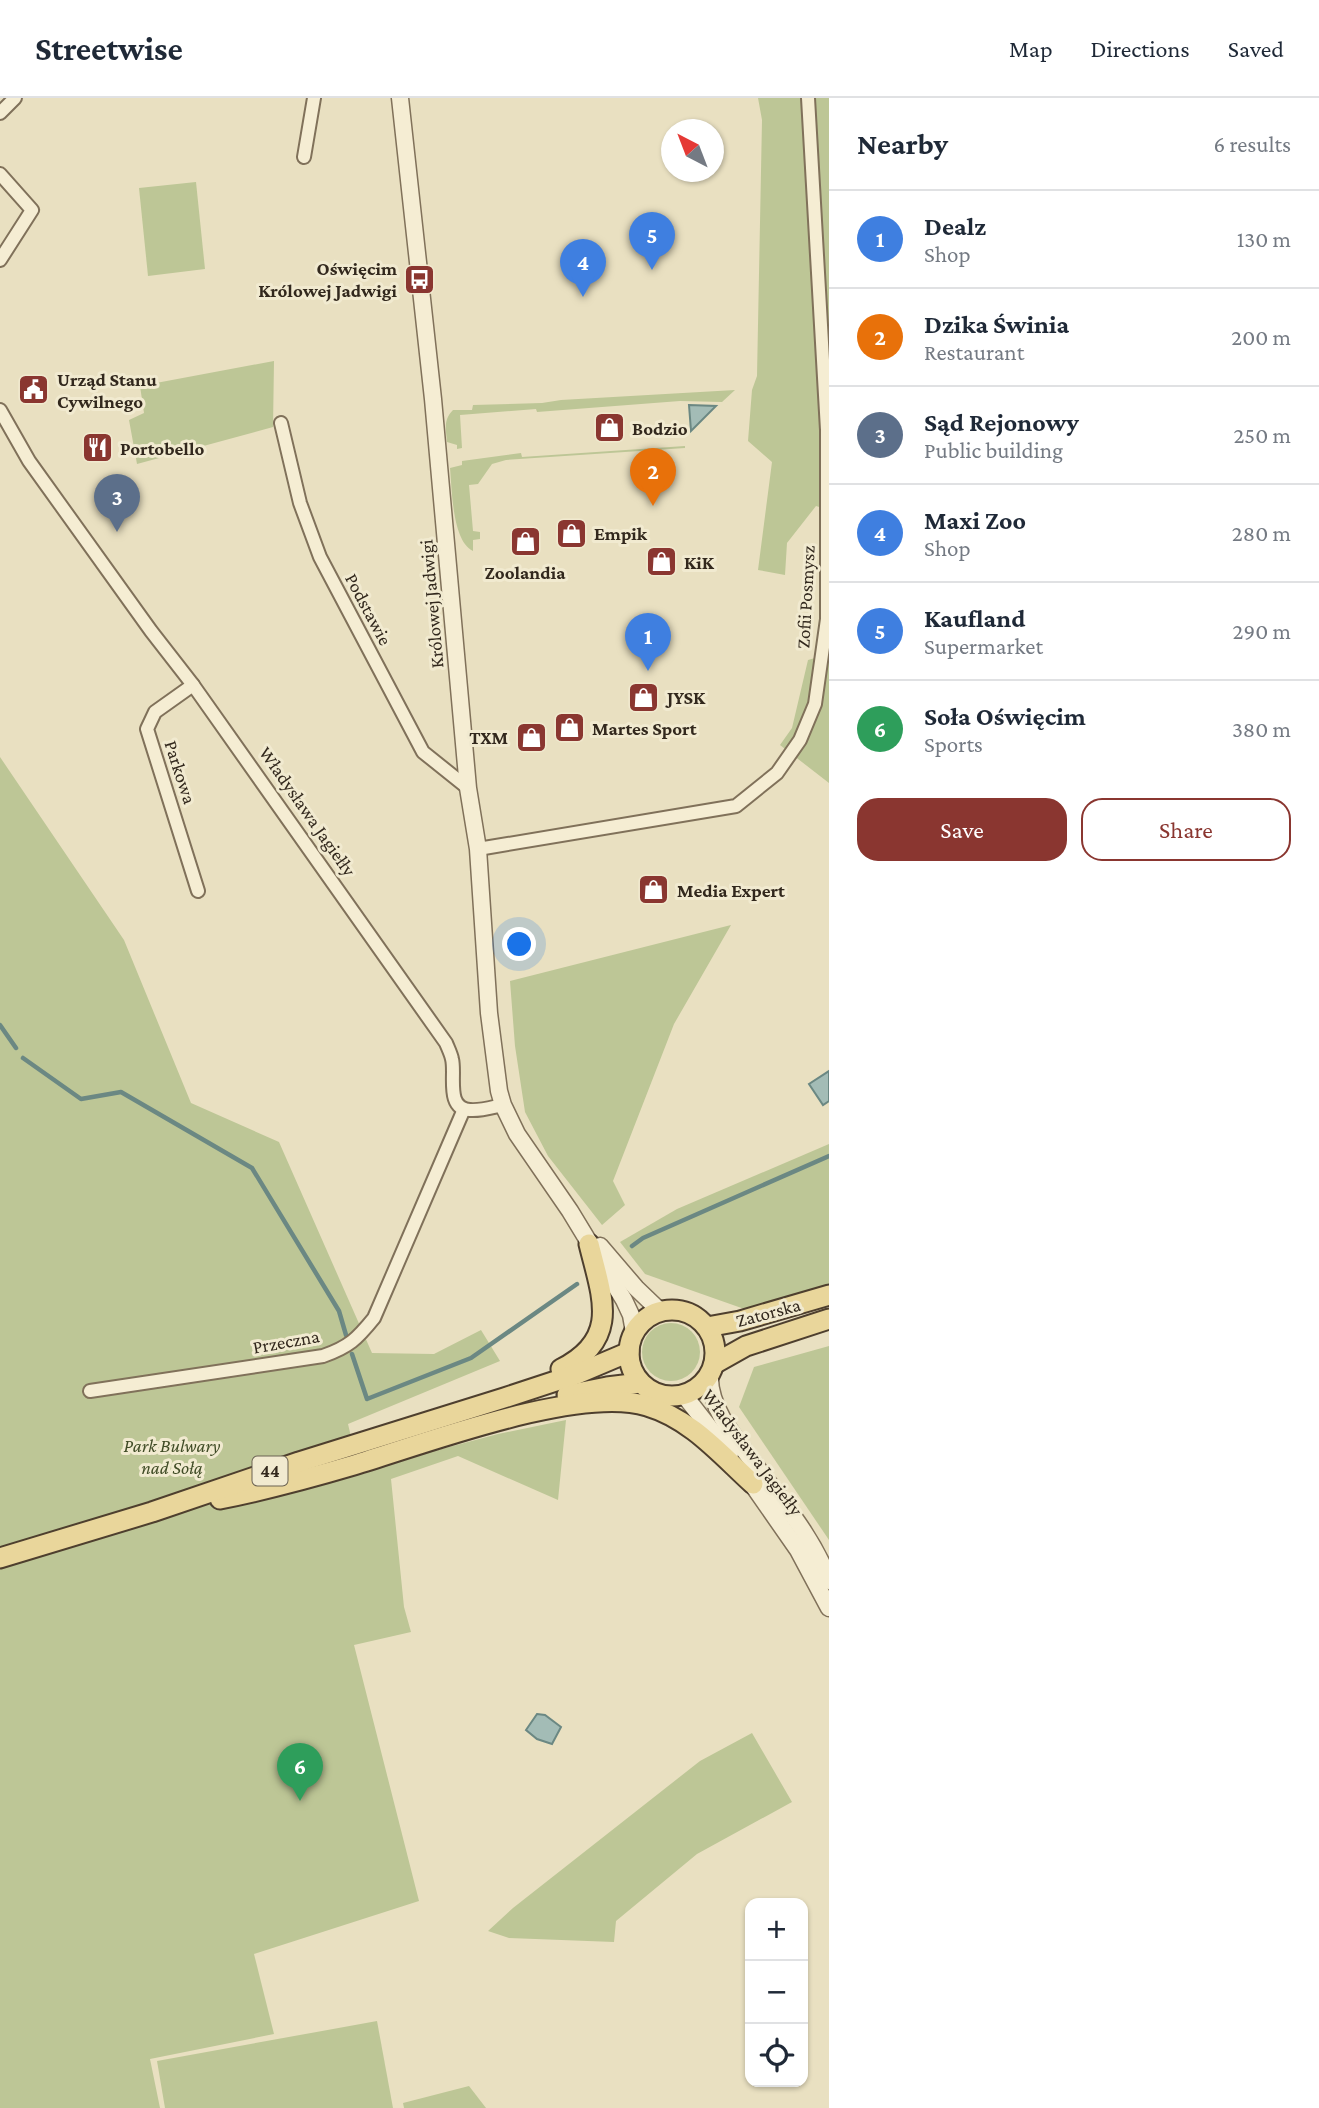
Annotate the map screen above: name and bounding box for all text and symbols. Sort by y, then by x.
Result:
text: Streetwise [35,30,183,67]
text: Map [1009,35,1053,62]
text: Directions [1091,35,1190,62]
text: Saved [1228,35,1284,62]
north arrow [661,119,724,182]
text: Nearby [857,127,948,160]
text: 6 results [1214,131,1291,157]
pin: 5 [629,212,675,270]
text: Dealz [924,212,986,241]
text: 1 [876,226,884,252]
text: 130 m [1237,226,1291,252]
pin: 4 [560,239,606,297]
text: Shop [924,241,971,267]
place label: Oświęcim Królowej Jadwigi [258,258,397,302]
bus stop icon: Oświęcim Królowej Jadwigi [403,262,437,296]
text: Dzika Świnia [924,310,1069,339]
text: 2 [874,324,886,350]
text: 200 m [1231,324,1291,350]
text: Restaurant [924,339,1024,365]
place label: Urząd Stanu Cywilnego [57,369,157,412]
public building icon: Urząd Stanu Cywilnego [17,373,51,407]
text: Sąd Rejonowy [924,408,1079,437]
shop icon: Bodzio [592,411,626,445]
place label: Bodzio [632,418,688,439]
text: 3 [874,422,886,448]
text: 250 m [1233,422,1291,448]
restaurant icon: Portobello [80,431,114,465]
text: Public building [924,437,1063,463]
place label: Portobello [120,438,204,459]
pin: 2 [630,448,676,506]
pin: 3 [94,474,140,532]
text: Maxi Zoo [924,506,1026,535]
shop icon: Empik [554,516,588,550]
text: 4 [874,520,886,546]
text: 280 m [1232,520,1291,546]
place label: Empik [594,523,648,544]
shop icon: Zoolandia [508,524,542,558]
text: Shop [924,535,971,561]
street label: Królowej Jadwigi [415,539,449,669]
shop icon: KiK [644,545,678,579]
street label: Zofii Posmysz [792,545,819,649]
place label: KiK [684,552,715,573]
place label: Zoolandia [485,562,566,583]
street label: Podstawie [341,570,396,649]
text: Kaufland [924,604,1025,633]
pin: 1 [625,613,671,671]
text: 5 [874,618,886,644]
text: 290 m [1233,618,1291,644]
text: Supermarket [924,633,1043,659]
shop icon: JYSK [627,680,661,714]
place label: JYSK [665,687,706,708]
text: Soła Oświęcim [924,702,1086,731]
shop icon: Martes Sport [552,711,586,745]
text: 6 [874,716,886,742]
text: 380 m [1232,716,1291,742]
place label: Martes Sport [592,718,697,739]
shop icon: TXM [514,720,548,754]
place label: TXM [469,727,508,748]
text: Sports [924,731,983,757]
street label: Parkowa [160,738,201,807]
street label: Władysława Jagiełły [255,743,360,880]
button: Save [857,798,1067,861]
button: Share [1081,798,1291,861]
shop icon: Media Expert [637,873,671,907]
place label: Media Expert [677,880,785,901]
your location [502,927,536,961]
street label: Zatorska [733,1294,803,1331]
street label: Przeczna [251,1325,321,1358]
street label: Władysława Jagiełły [698,1385,807,1520]
park label: Park Bulwary nad Sołą [124,1435,221,1478]
road number: 44 [252,1456,288,1486]
pin: 6 [277,1743,323,1801]
map controls [745,1898,808,2087]
button: + [745,1898,808,1961]
button: − [745,1961,808,2024]
button: locate [745,2024,808,2087]

